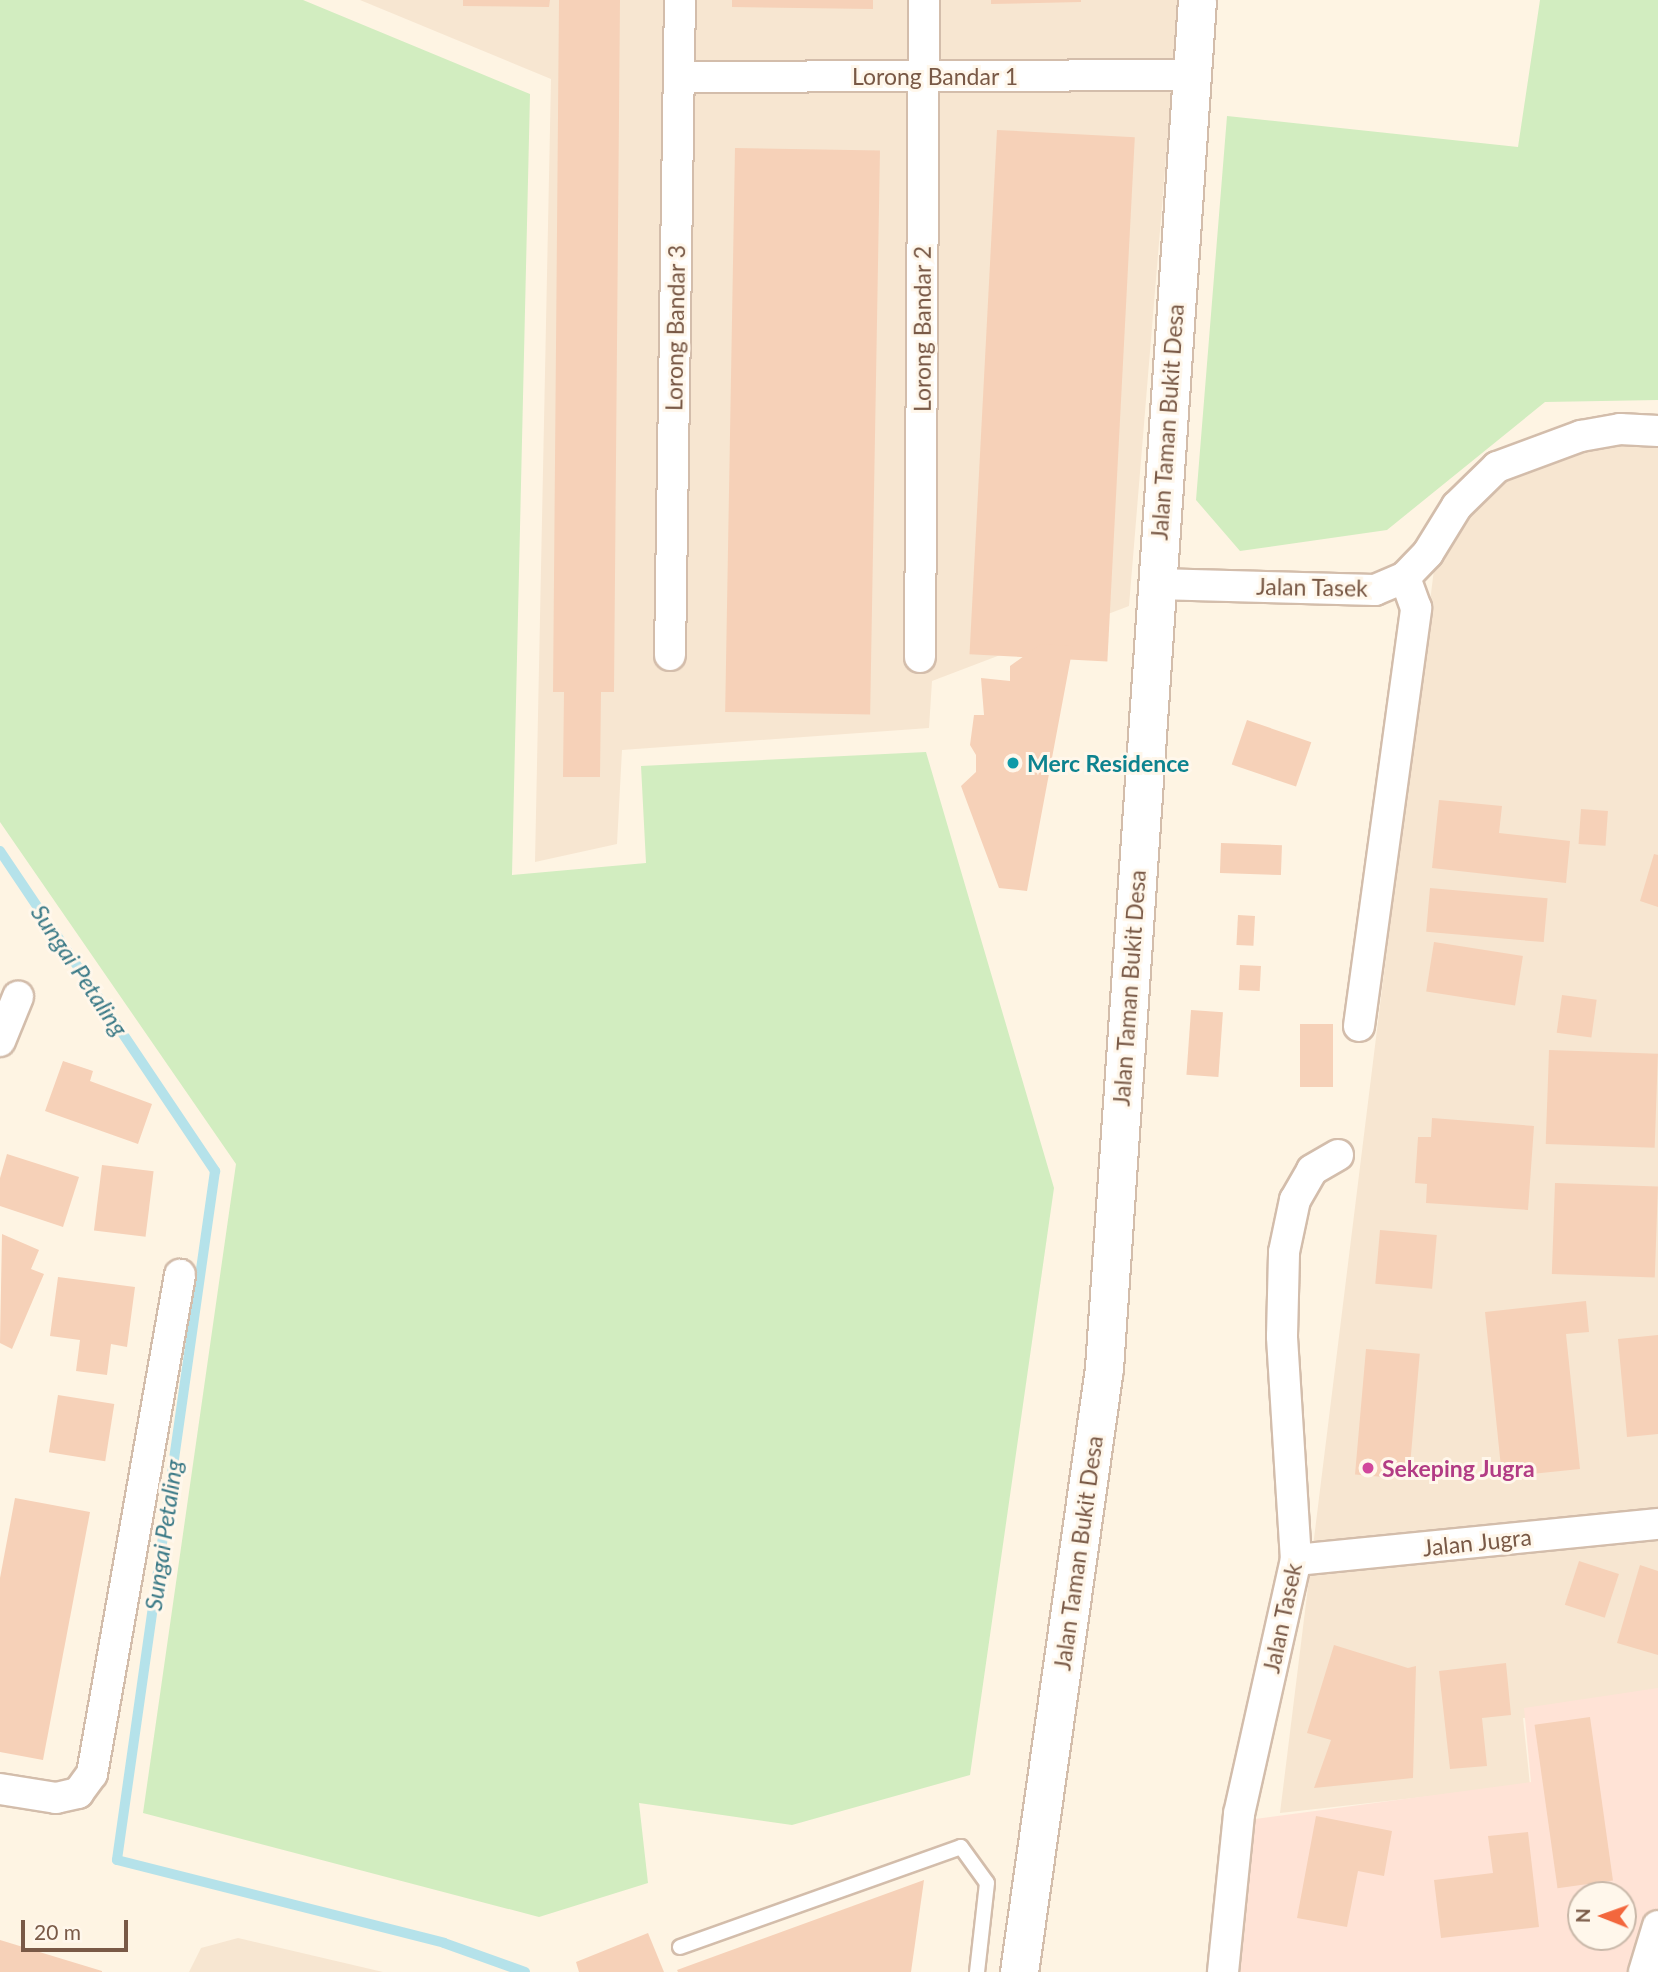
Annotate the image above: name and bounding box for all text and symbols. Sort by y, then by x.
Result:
street label: Lorong Bandar 1 [852,62,1018,90]
street label: Lorong Bandar 3 [660,245,690,411]
street label: Lorong Bandar 2 [908,246,936,412]
street label: Jalan Taman Bukit Desa [1145,303,1189,541]
street label: Jalan Tasek [1256,572,1368,602]
place label: Merc Residence [1027,749,1189,777]
marker: Merc Residence [1005,755,1021,771]
street label: Jalan Taman Bukit Desa [1107,869,1151,1107]
water label: Sungai Petaling [26,899,134,1041]
street label: Jalan Taman Bukit Desa [1048,1434,1108,1672]
place label: Sekeping Jugra [1382,1454,1535,1482]
water label: Sungai Petaling [138,1458,188,1612]
marker: Sekeping Jugra [1360,1460,1376,1476]
street label: Jalan Jugra [1421,1523,1533,1561]
street label: Jalan Tasek [1257,1560,1307,1676]
north arrow [1567,1881,1637,1951]
scale bar [24,1906,131,1950]
text: N [1571,1908,1594,1923]
text: 20 m [34,1919,81,1944]

